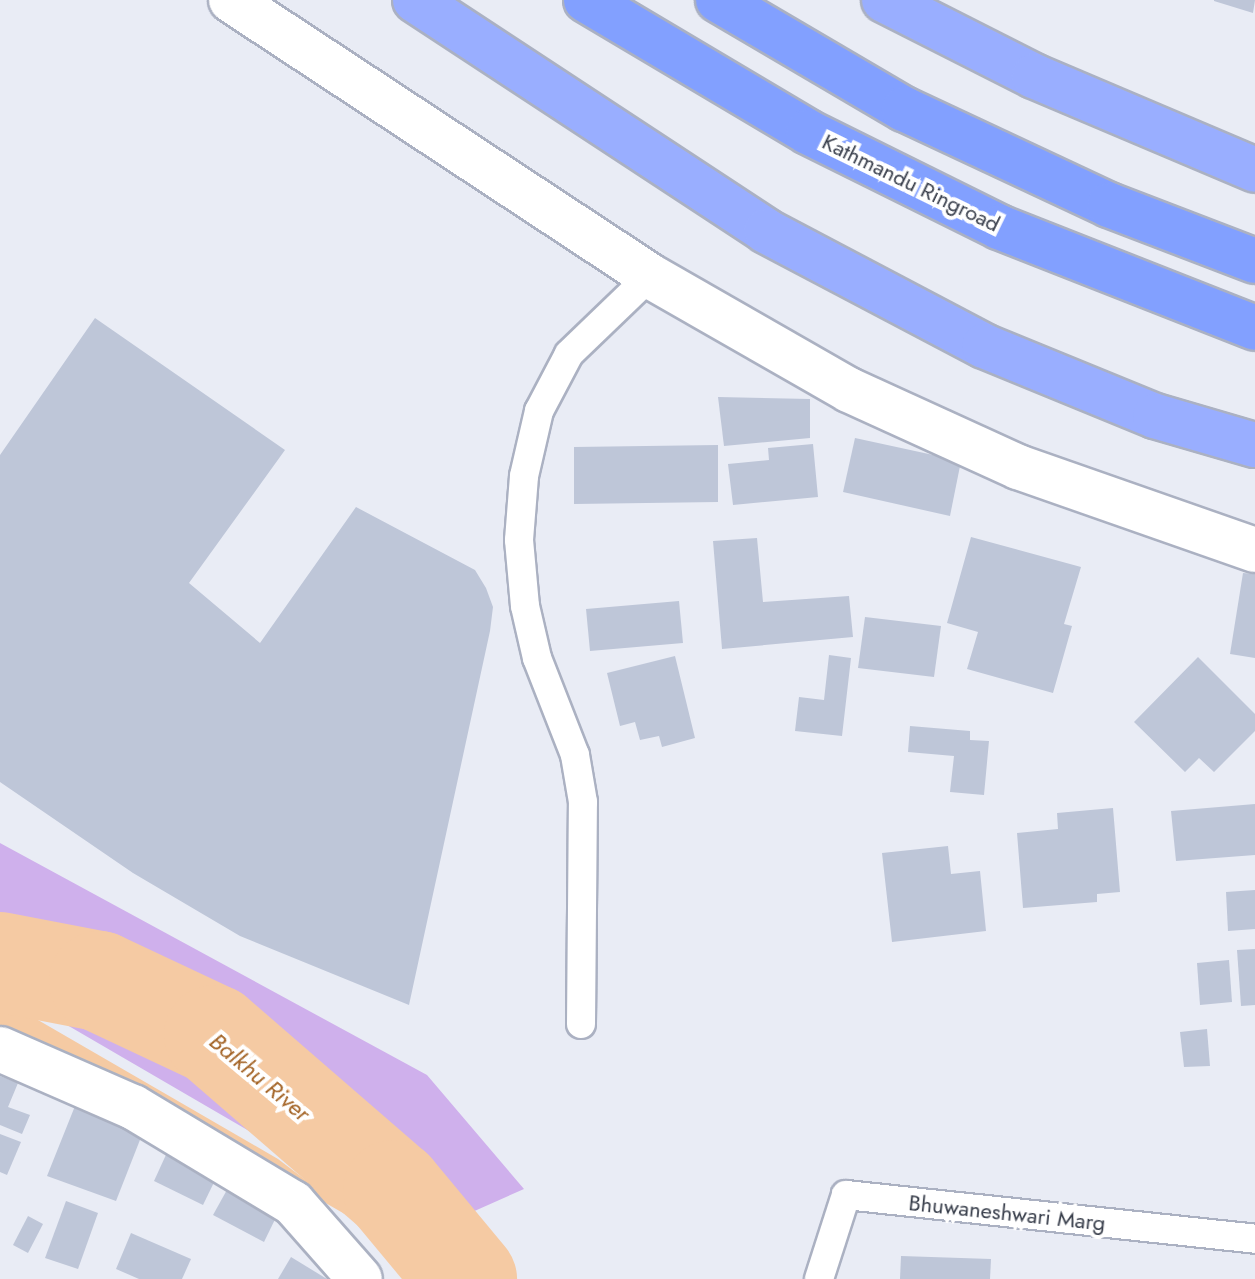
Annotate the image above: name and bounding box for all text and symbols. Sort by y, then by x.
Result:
street label: Kathmandu Ringroad [818,129,1004,237]
water label: Balkhu River [204,1027,316,1127]
street label: Bhuwaneshwari Marg [907,1190,1107,1236]

